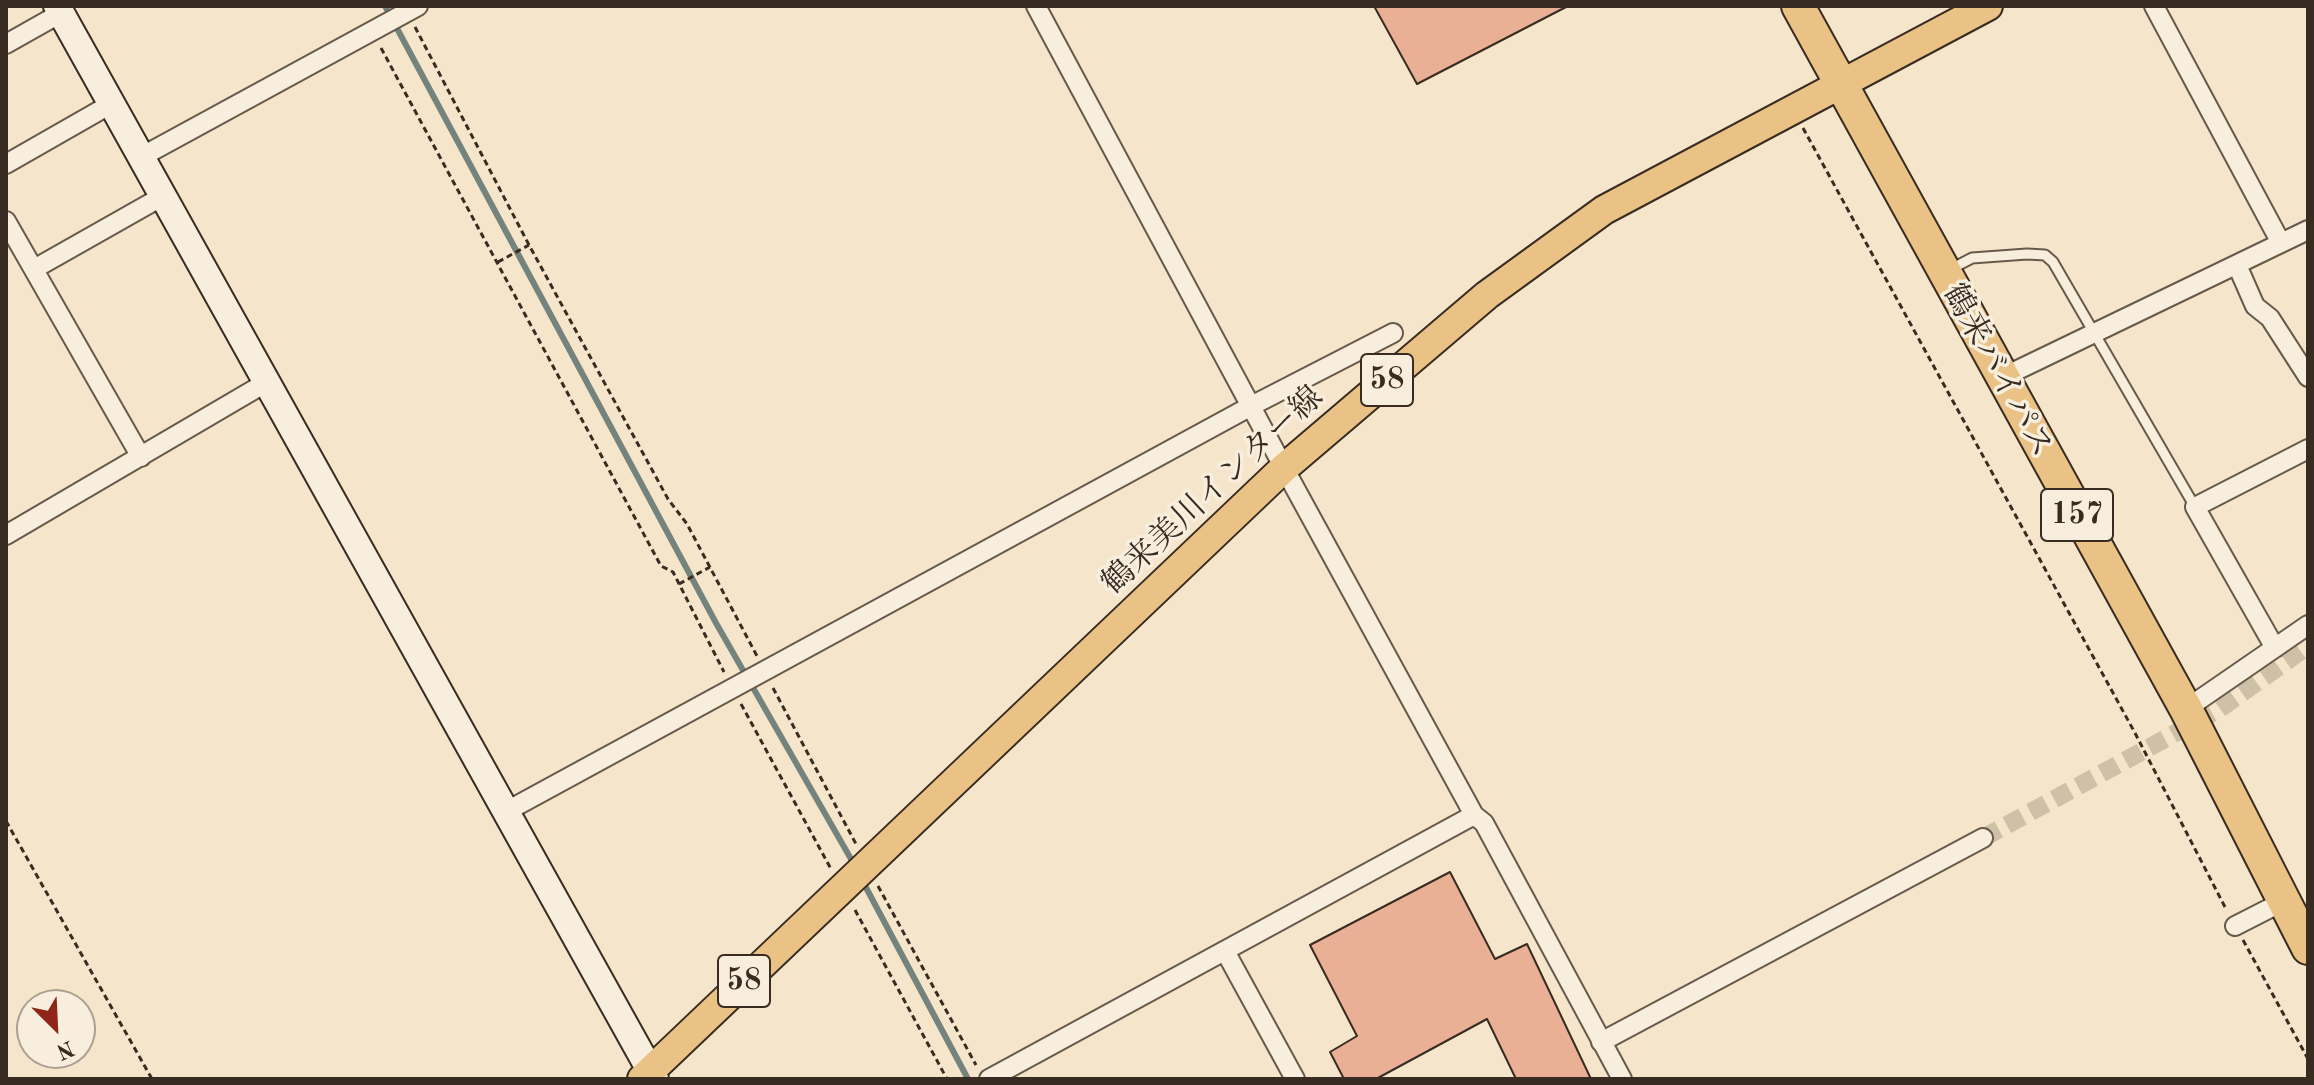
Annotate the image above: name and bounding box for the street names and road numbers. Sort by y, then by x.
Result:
street label: 鶴来バイパス [1934,278,2060,464]
road number: 58 [1361,354,1413,406]
street label: 鶴来美川インター線 [1095,379,1331,603]
road number: 157 [2041,489,2113,541]
road number: 58 [718,955,770,1007]

